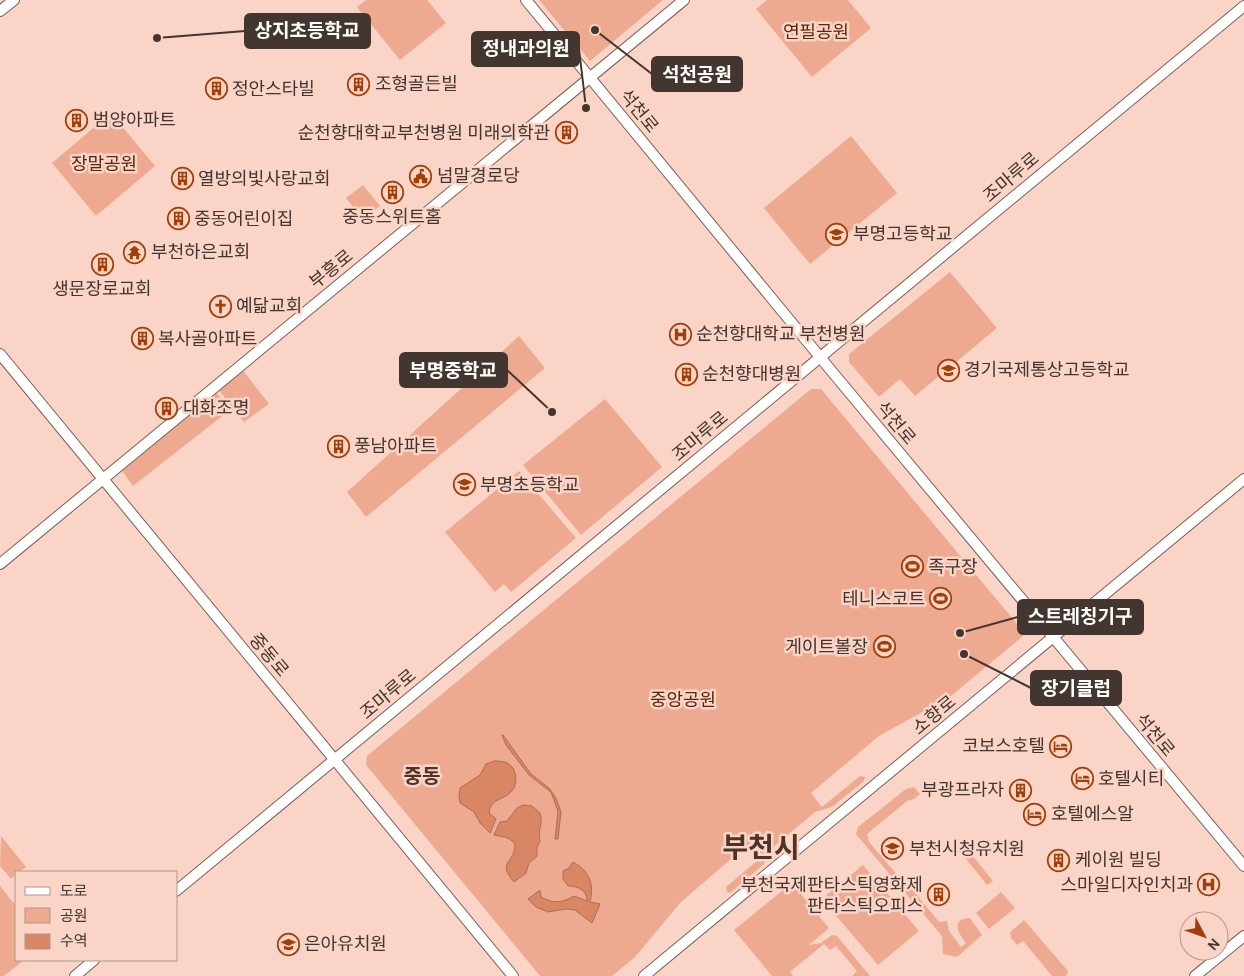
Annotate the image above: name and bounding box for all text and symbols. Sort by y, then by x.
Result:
callout: 상지초등학교 [245,14,370,48]
text: 상지초등학교 [255,19,359,42]
park label: 연필공원 [783,21,849,43]
callout: 정내과의원 [472,32,579,66]
text: 정내과의원 [482,37,570,60]
callout: 석천공원 [652,57,742,91]
text: 석천공원 [662,63,732,86]
building icon: 조형골든빌 [347,72,371,96]
place label: 조형골든빌 [375,73,458,95]
building icon: 정안스타빌 [204,77,228,101]
place label: 정안스타빌 [232,78,315,100]
street label: 석천로 [615,85,663,137]
building icon: 범양아파트 [65,108,89,132]
place label: 범양아파트 [93,109,176,131]
building icon: 순천향대학교부천병원 미래의학관 [554,121,578,145]
place label: 순천향대학교부천병원 미래의학관 [298,122,550,144]
street label: 조마루로 [979,147,1043,207]
park label: 장말공원 [71,153,137,175]
public building icon: 넘말경로당 [409,164,433,188]
place label: 넘말경로당 [437,165,520,187]
building icon: 열방의빛사랑교회 [170,167,194,191]
place label: 열방의빛사랑교회 [198,168,330,190]
building icon: 중동스위트홈 [380,180,404,204]
place label: 중동스위트홈 [342,206,442,228]
building icon: 중동어린이집 [166,207,190,231]
place label: 중동어린이집 [194,208,293,230]
school or university icon: 부명고등학교 [825,222,849,246]
place label: 부명고등학교 [853,223,952,245]
temple icon: 부천하은교회 [123,240,147,264]
place label: 부천하은교회 [151,241,250,263]
street label: 부흥로 [305,245,357,293]
building icon: 생문장로교회 [90,252,114,276]
place label: 생문장로교회 [52,278,152,300]
church icon: 예닮교회 [208,294,232,318]
place label: 예닮교회 [236,295,302,317]
hospital icon: 순천향대학교 부천병원 [668,322,692,346]
place label: 순천향대학교 부천병원 [696,323,866,345]
building icon: 복사골아파트 [130,327,154,351]
place label: 복사골아파트 [158,328,257,350]
callout: 부명중학교 [400,353,507,387]
school or university icon: 경기국제통상고등학교 [936,358,960,382]
text: 부명중학교 [409,359,497,382]
place label: 경기국제통상고등학교 [964,359,1130,381]
building icon: 순천향대병원 [674,362,698,386]
place label: 순천향대병원 [702,363,801,385]
building icon: 대화조명 [155,396,179,420]
place label: 대화조명 [183,397,249,419]
street label: 석천로 [872,397,920,449]
street label: 조마루로 [668,406,732,466]
building icon: 풍남아파트 [326,434,350,458]
place label: 풍남아파트 [354,435,437,457]
school or university icon: 부명초등학교 [452,473,476,497]
place label: 부명초등학교 [480,474,579,496]
sports icon: 족구장 [900,555,924,579]
place label: 족구장 [928,556,978,578]
sports icon: 테니스코트 [929,587,953,611]
place label: 테니스코트 [842,588,925,610]
callout: 스트레칭기구 [1018,600,1143,634]
text: 스트레칭기구 [1028,605,1132,628]
street label: 중동로 [245,629,293,681]
sports icon: 게이트볼장 [872,635,896,659]
place label: 게이트볼장 [785,636,868,658]
street label: 조마루로 [356,664,420,724]
callout: 장기클럽 [1031,671,1121,705]
text: 장기클럽 [1041,677,1111,700]
park label: 중앙공원 [650,689,716,711]
street label: 소향로 [908,691,960,739]
street label: 석천로 [1131,709,1179,761]
hotel icon: 코보스호텔 [1049,734,1073,758]
place label: 코보스호텔 [962,735,1045,757]
district label: 중동 [404,764,440,788]
hotel icon: 호텔시티 [1070,767,1094,791]
place label: 호텔시티 [1098,768,1164,790]
building icon: 부광프라자 [1008,778,1032,802]
place label: 부광프라자 [921,779,1004,801]
hotel icon: 호텔에스알 [1023,802,1047,826]
place label: 호텔에스알 [1051,803,1134,825]
district label: 부천시 [722,830,800,864]
school or university icon: 부천시청유치원 [881,837,905,861]
place label: 부천시청유치원 [909,838,1025,860]
building icon: 케이원 빌딩 [1047,848,1071,872]
place label: 케이원 빌딩 [1075,849,1162,871]
legend [15,871,178,961]
hospital icon: 스마일디자인치과 [1197,873,1221,897]
place label: 부천국제판타스틱영화제 판타스틱오피스 [741,874,923,917]
place label: 스마일디자인치과 [1061,874,1193,896]
text: 도로 [60,882,88,900]
building icon: 부천국제판타스틱영화제 판타스틱오피스 [927,883,951,907]
text: 공원 [60,907,88,925]
north arrow [1179,911,1229,961]
text: 수역 [60,932,88,950]
school or university icon: 은아유치원 [276,932,300,956]
place label: 은아유치원 [304,933,387,955]
text: N [1204,935,1224,954]

